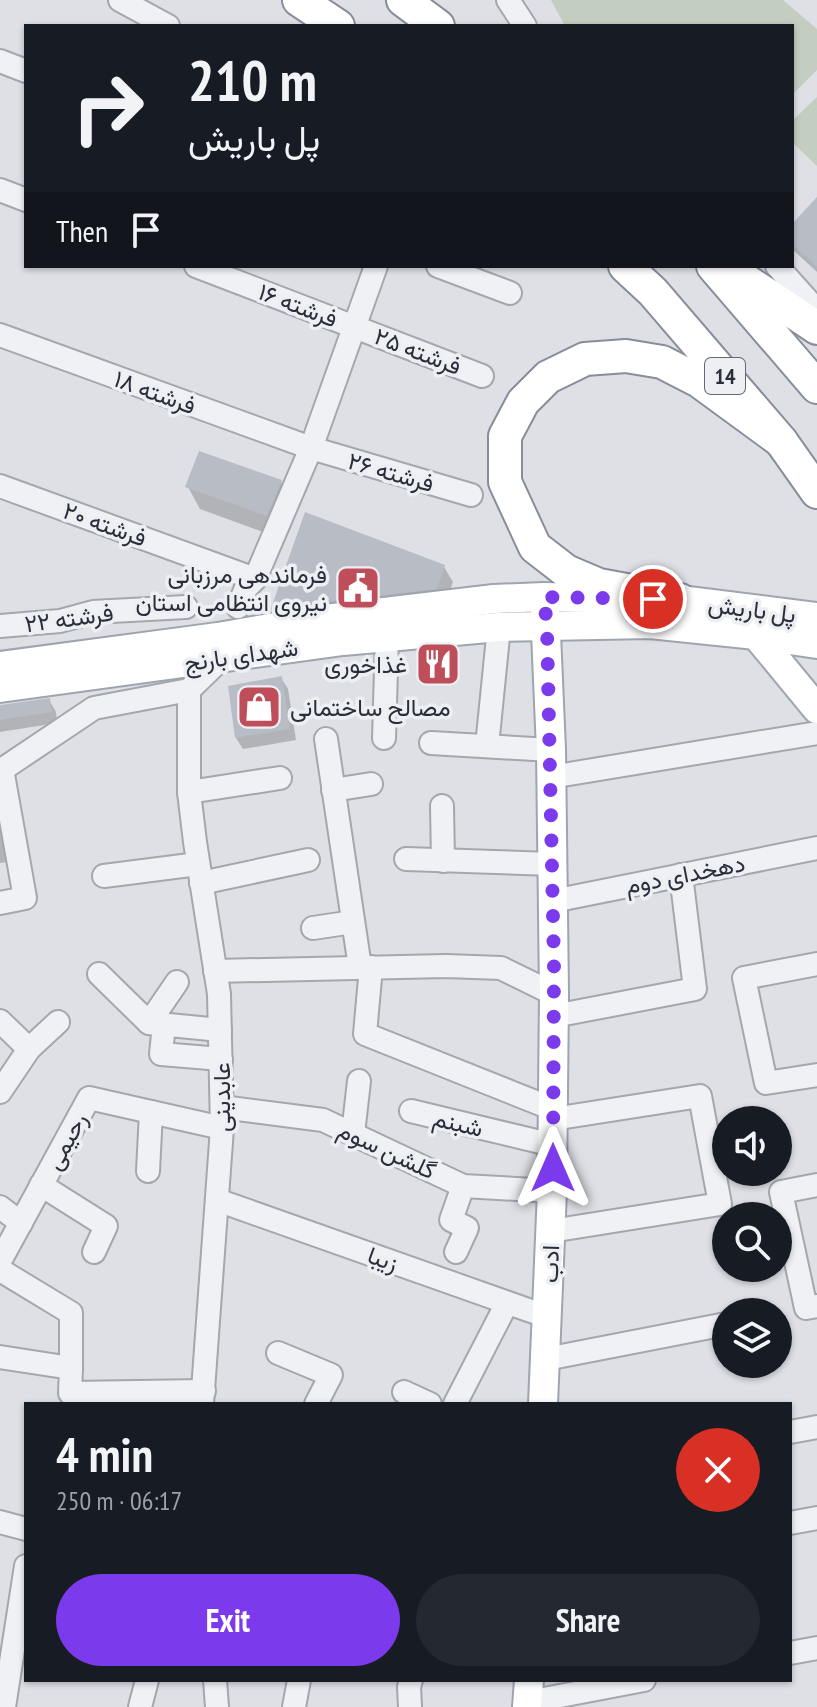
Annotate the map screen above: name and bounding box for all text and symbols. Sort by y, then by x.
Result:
text: 210 m [188,44,317,116]
icon: right [56,56,160,160]
text: پل باریش [188,114,320,161]
icon: arrive [124,208,168,252]
text: Then [56,211,108,250]
street label: ۱۶ فرشته [254,276,342,334]
street label: ۲۵ فرشته [370,320,466,382]
road number: 14 [705,358,745,394]
street label: ۱۸ فرشته [110,363,200,421]
street label: ۲۶ فرشته [344,445,438,499]
street label: ۲۰ فرشته [59,495,151,553]
place label: فرماندهی مرزبانی نیروی انتظامی استان [135,559,327,618]
public building icon: فرماندهی مرزبانی نیروی انتظامی استان [334,564,382,612]
pin [619,565,687,633]
icon: arrive [631,577,675,621]
street label: پل باریش [706,588,798,631]
street label: ۲۲ فرشته [23,596,115,640]
street label: شهدای بارنج [182,632,300,680]
restaurant icon: غذاخوری [414,640,462,688]
place label: غذاخوری [324,649,407,680]
shop icon: مصالح ساختمانی [235,683,283,731]
place label: مصالح ساختمانی [290,692,451,725]
street label: دهخدای دوم [623,847,748,902]
street label: عابدینی [206,1062,237,1132]
street label: شبنم [430,1102,486,1145]
map controls [712,1106,792,1378]
button: sound [712,1106,792,1186]
street label: رحیمی [38,1107,94,1175]
street label: گلشن سوم [333,1114,441,1187]
position arrow [511,1126,595,1210]
button: search [712,1202,792,1282]
street label: زیبا [363,1239,403,1279]
street label: ادب [534,1244,566,1284]
button: layers [712,1298,792,1378]
text: 4 min [56,1423,153,1485]
button: close [676,1428,760,1512]
text: 250 m · 06:17 [56,1484,182,1517]
button: Exit [56,1574,400,1666]
button: Share [416,1574,760,1666]

